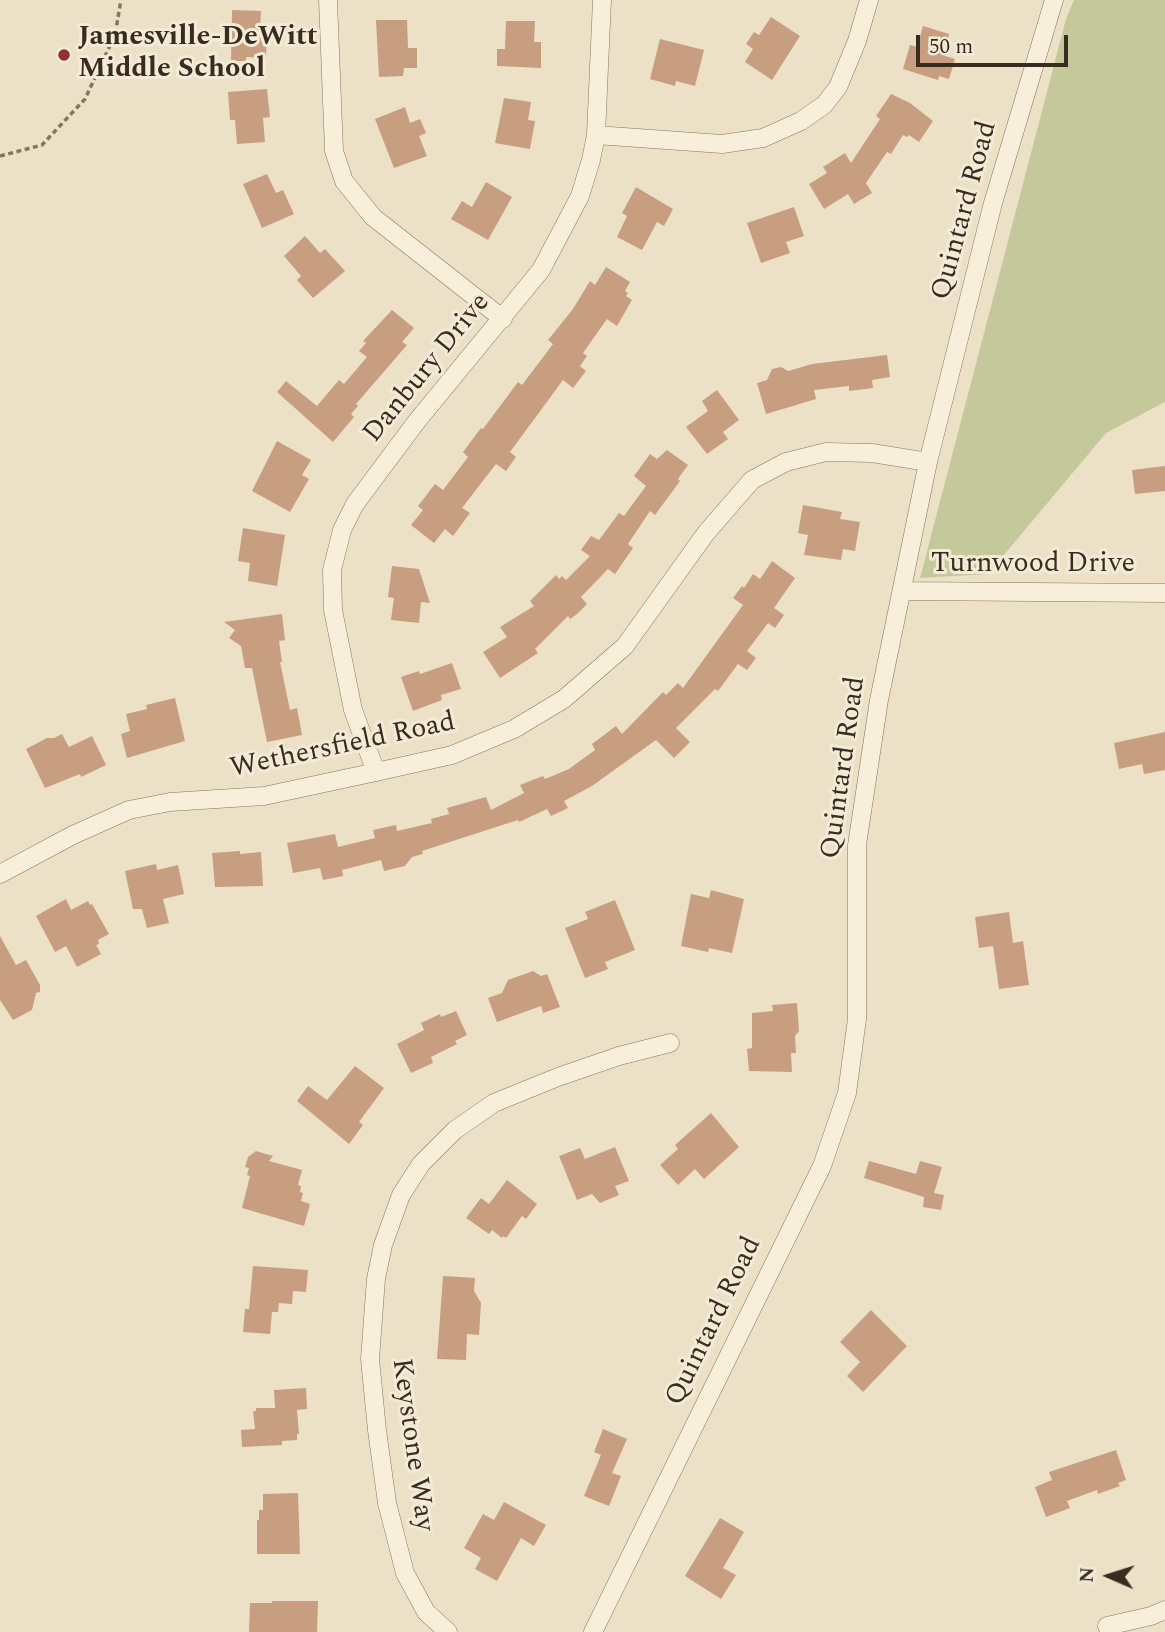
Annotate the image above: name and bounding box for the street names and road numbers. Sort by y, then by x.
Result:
street label: Quintard Road [926,118,1006,304]
street label: Danbury Drive [357,287,499,451]
street label: Turnwood Drive [931,549,1135,583]
street label: Quintard Road [816,675,874,861]
street label: Wethersfield Road [227,707,459,787]
street label: Quintard Road [660,1232,770,1412]
street label: Keystone Way [382,1356,440,1534]

